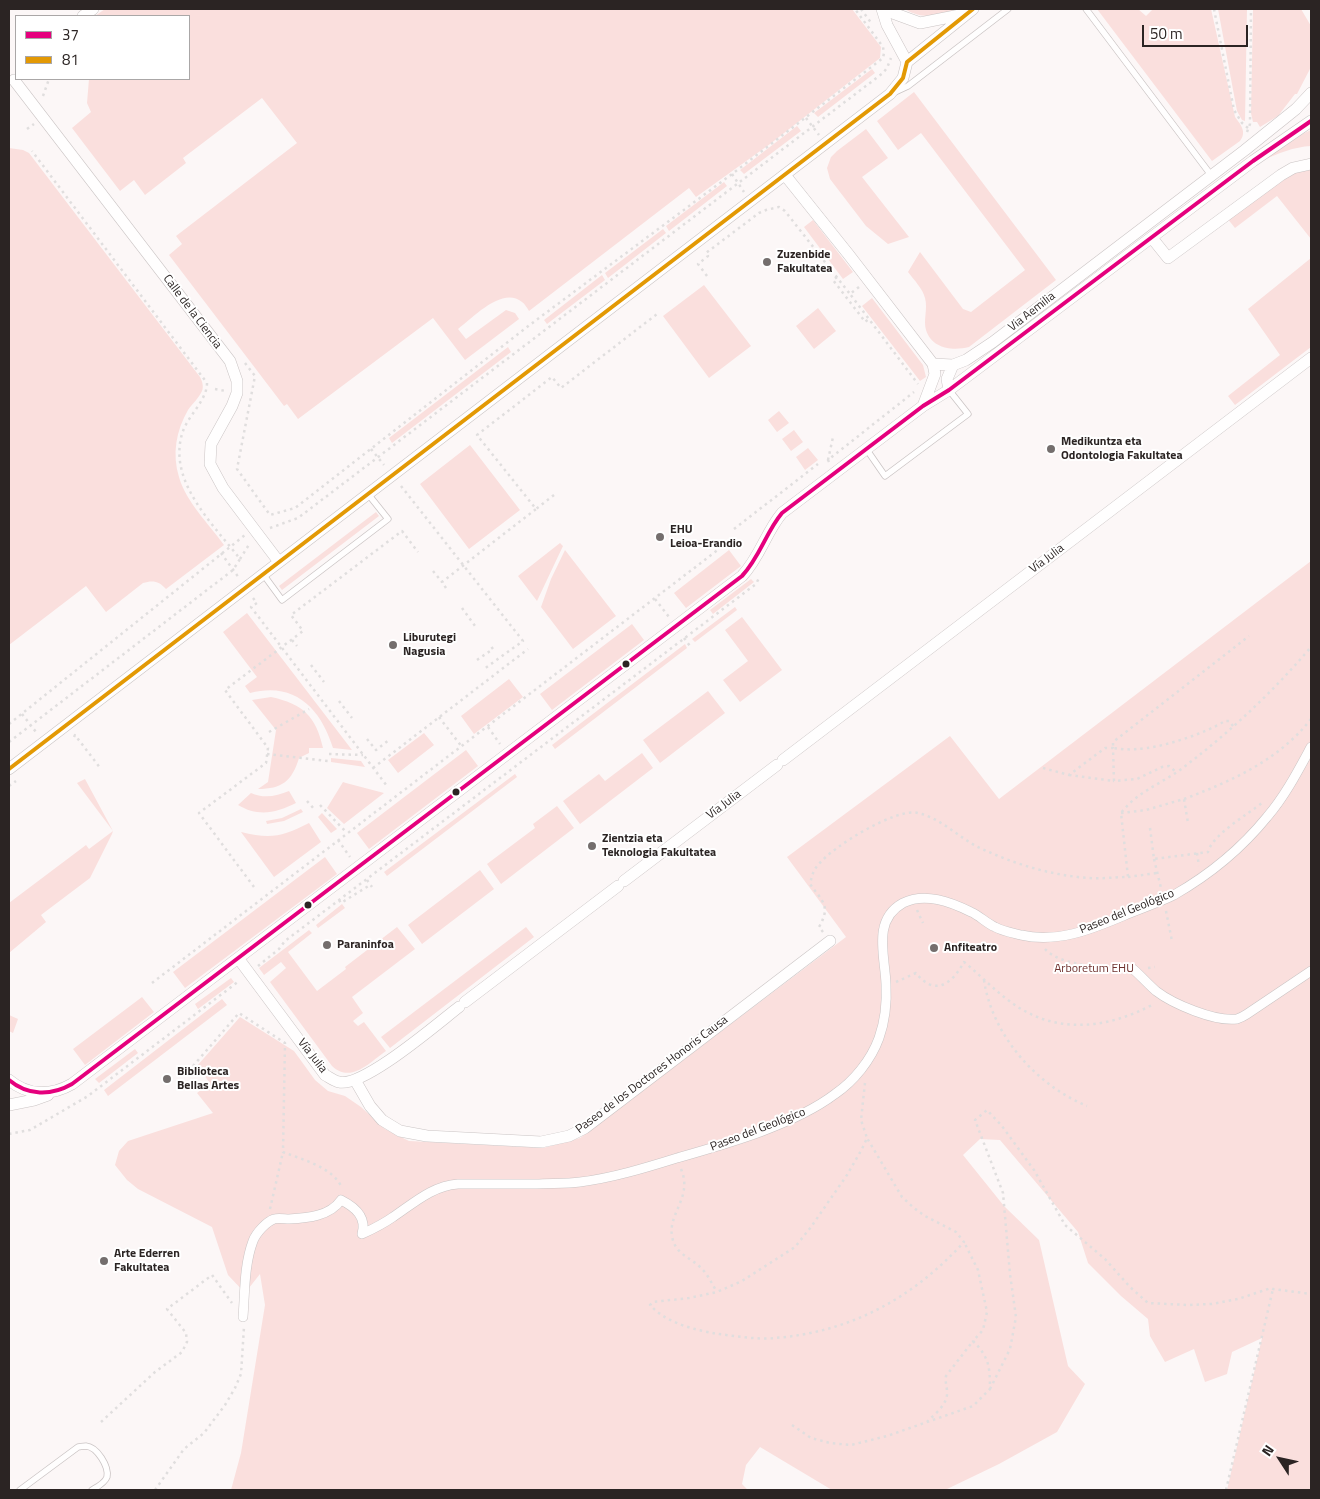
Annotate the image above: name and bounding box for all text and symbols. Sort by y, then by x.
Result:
legend [15,15,190,80]
scale bar [1145,15,1251,47]
text: 50 m [1150,22,1183,45]
text: 37 [62,23,79,46]
text: 81 [62,48,79,71]
place label: Zuzenbide Fakultatea [777,248,832,276]
marker: Zuzenbide Fakultatea [761,256,773,268]
street label: Calle de la Ciencia [160,272,224,352]
street label: Via Aemilia [1006,289,1058,335]
place label: Medikuntza eta Odontologia Fakultatea [1061,435,1183,463]
marker: Medikuntza eta Odontologia Fakultatea [1045,443,1057,455]
place label: EHU Leioa-Erandio [670,523,742,551]
marker: EHU Leioa-Erandio [654,531,666,543]
street label: Vía Julia [1027,541,1067,577]
place label: Liburutegi Nagusia [403,631,456,659]
marker: Liburutegi Nagusia [387,639,399,651]
unlabelled marker [621,659,631,669]
unlabelled marker [451,787,461,797]
street label: Vía Julia [704,787,744,823]
place label: Zientzia eta Teknologia Fakultatea [602,832,716,860]
marker: Zientzia eta Teknologia Fakultatea [586,840,598,852]
street label: Paseo del Geológico [1078,886,1176,938]
unlabelled marker [303,900,313,910]
place label: Paraninfoa [337,938,394,952]
marker: Paraninfoa [321,939,333,951]
place label: Anfiteatro [944,941,997,955]
marker: Anfiteatro [928,942,940,954]
park label: Arboretum EHU [1054,962,1134,976]
street label: Paseo de los Doctores Honoris Causa [573,1013,731,1137]
street label: Vía Julia [294,1036,330,1076]
place label: Biblioteca Bellas Artes [177,1065,239,1093]
marker: Biblioteca Bellas Artes [161,1073,173,1085]
street label: Paseo del Geológico [708,1105,808,1155]
place label: Arte Ederren Fakultatea [114,1247,180,1275]
marker: Arte Ederren Fakultatea [98,1255,110,1267]
north arrow [1255,1434,1305,1484]
text: N [1256,1440,1279,1460]

